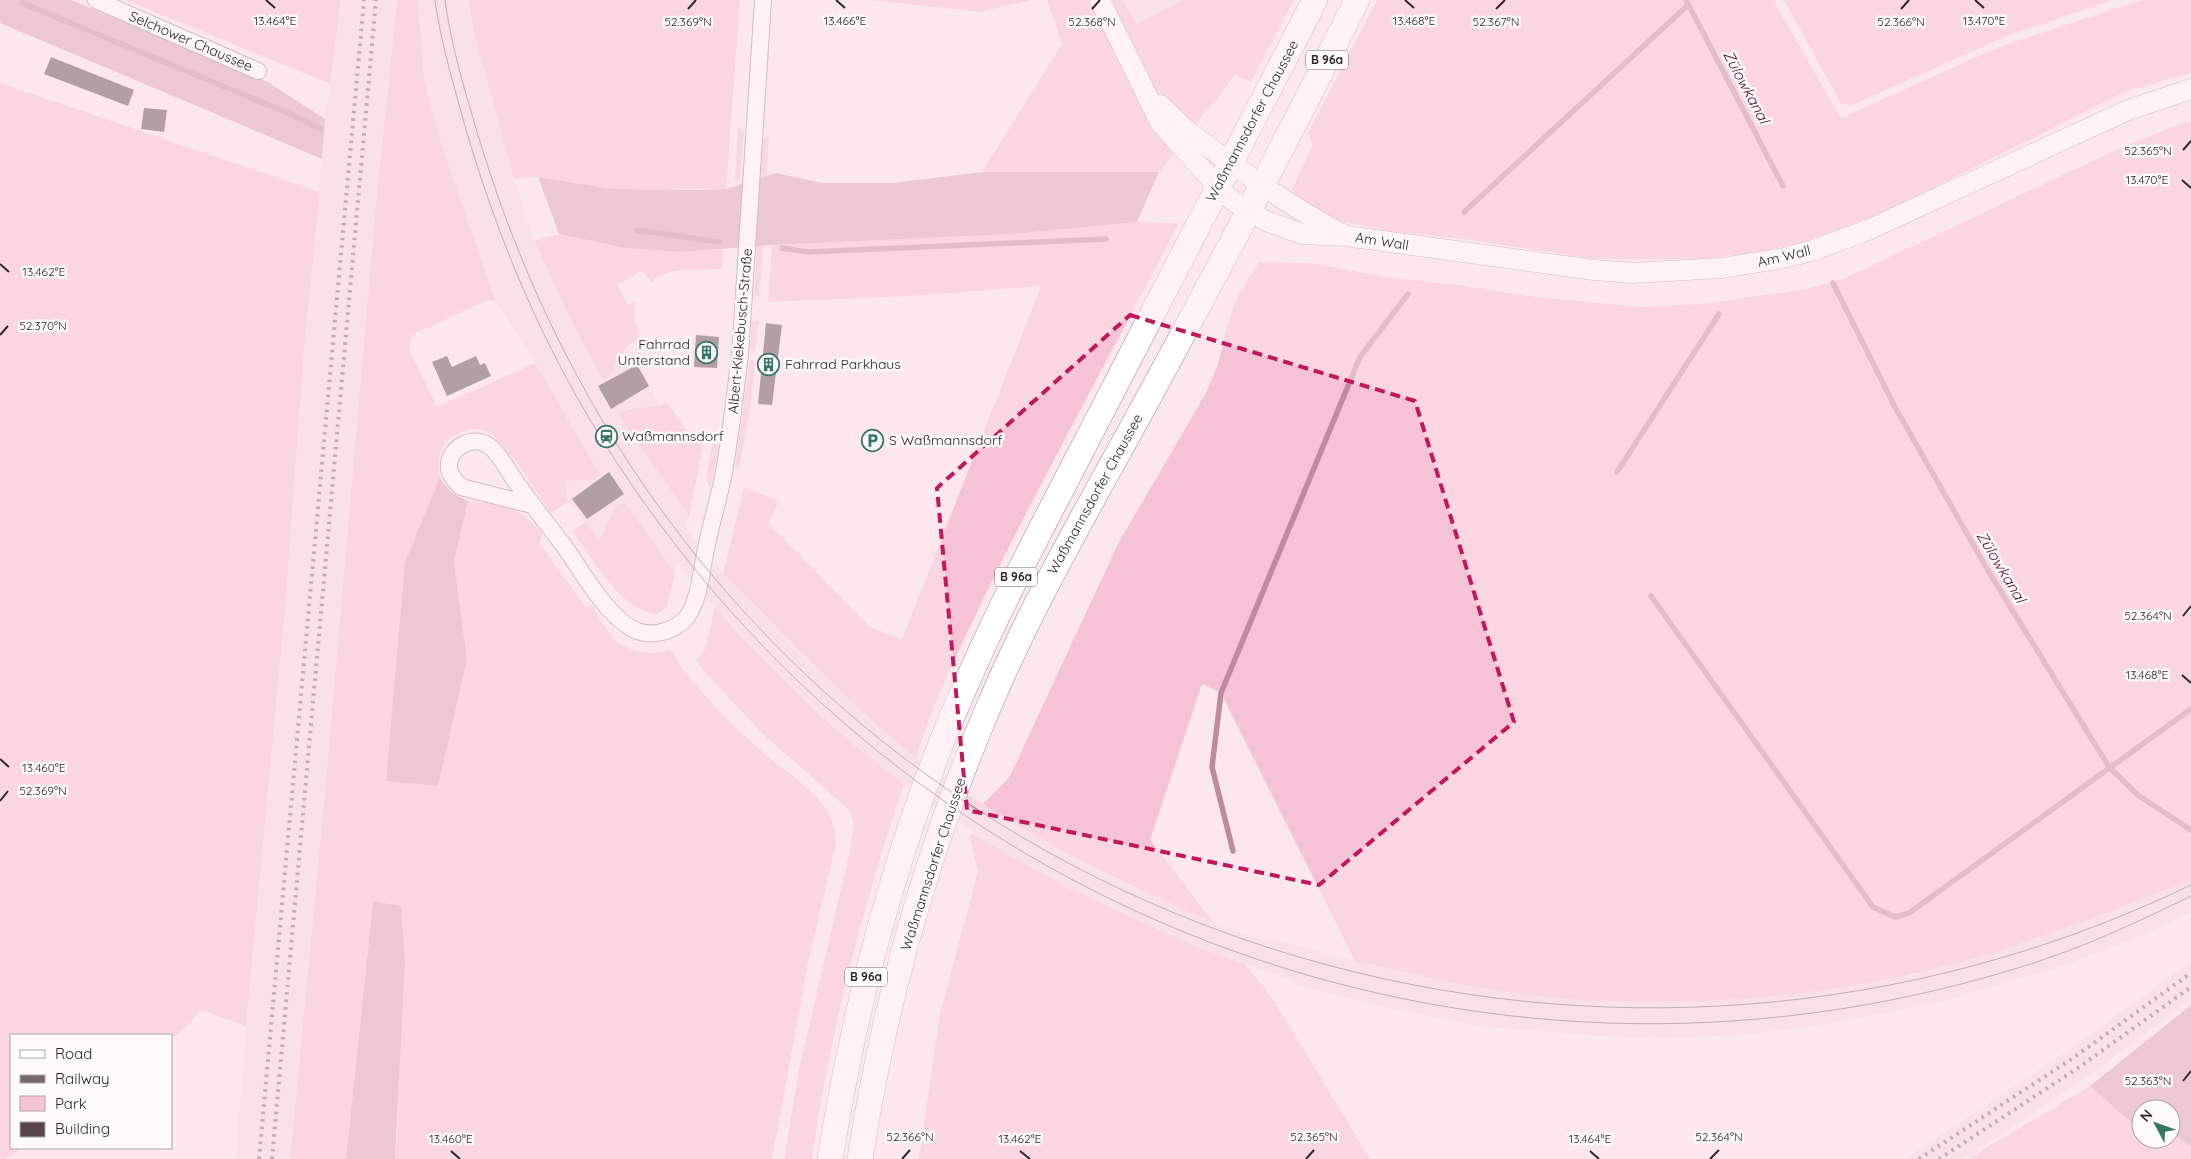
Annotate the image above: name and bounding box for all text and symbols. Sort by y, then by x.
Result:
street label: Selchower Chaussee [126,7,256,75]
text: 13.464°E [254,13,296,28]
text: 13.466°E [824,13,866,28]
text: 13.468°E [1393,13,1435,28]
text: 13.470°E [1963,13,2005,28]
text: 52.369°N [664,14,712,29]
text: 52.368°N [1068,14,1116,29]
text: 52.367°N [1473,14,1519,29]
text: 52.366°N [1877,14,1925,29]
street label: Waßmannsdorfer Chaussee [1202,37,1302,205]
water label: Zülowkanal [1719,47,1774,128]
road number: B 96a [1306,50,1348,70]
text: 52.365°N [2124,143,2172,158]
text: 13.470°E [2126,172,2168,187]
street label: Am Wall [1354,228,1410,254]
street label: Am Wall [1756,241,1812,271]
street label: Albert-Kiekebusch-Straße [724,247,756,415]
text: 13.462°E [23,264,66,279]
text: 52.370°N [19,318,67,333]
place label: Fahrrad Unterstand [618,335,690,369]
building icon: Fahrrad Unterstand [694,340,718,364]
building icon: Fahrrad Parkhaus [757,352,781,376]
place label: Fahrrad Parkhaus [785,355,901,373]
street label: Waßmannsdorfer Chaussee [1043,411,1147,577]
station icon: Waßmannsdorf [594,424,618,448]
place label: Waßmannsdorf [622,427,724,445]
parking icon: S Waßmannsdorf [861,428,885,452]
place label: S Waßmannsdorf [889,431,1002,449]
water label: Zülowkanal [1973,528,2031,607]
road number: B 96a [995,568,1037,586]
text: 52.364°N [2124,608,2172,623]
text: 13.468°E [2126,667,2168,682]
text: 13.460°E [22,760,66,775]
street label: Waßmannsdorfer Chaussee [897,775,970,953]
text: 52.369°N [19,783,67,798]
road number: B 96a [845,968,887,986]
legend [10,1034,172,1149]
text: Road [55,1044,92,1063]
text: Railway [55,1069,110,1088]
text: 52.363°N [2124,1073,2172,1088]
text: Park [55,1094,87,1113]
north arrow [2131,1099,2181,1149]
text: N [2136,1106,2156,1125]
text: Building [55,1119,110,1138]
text: 52.366°N [886,1129,934,1144]
text: 52.365°N [1290,1129,1338,1144]
text: 52.364°N [1695,1129,1743,1144]
text: 13.460°E [429,1131,473,1146]
text: 13.462°E [999,1131,1042,1146]
text: 13.464°E [1569,1131,1611,1146]

